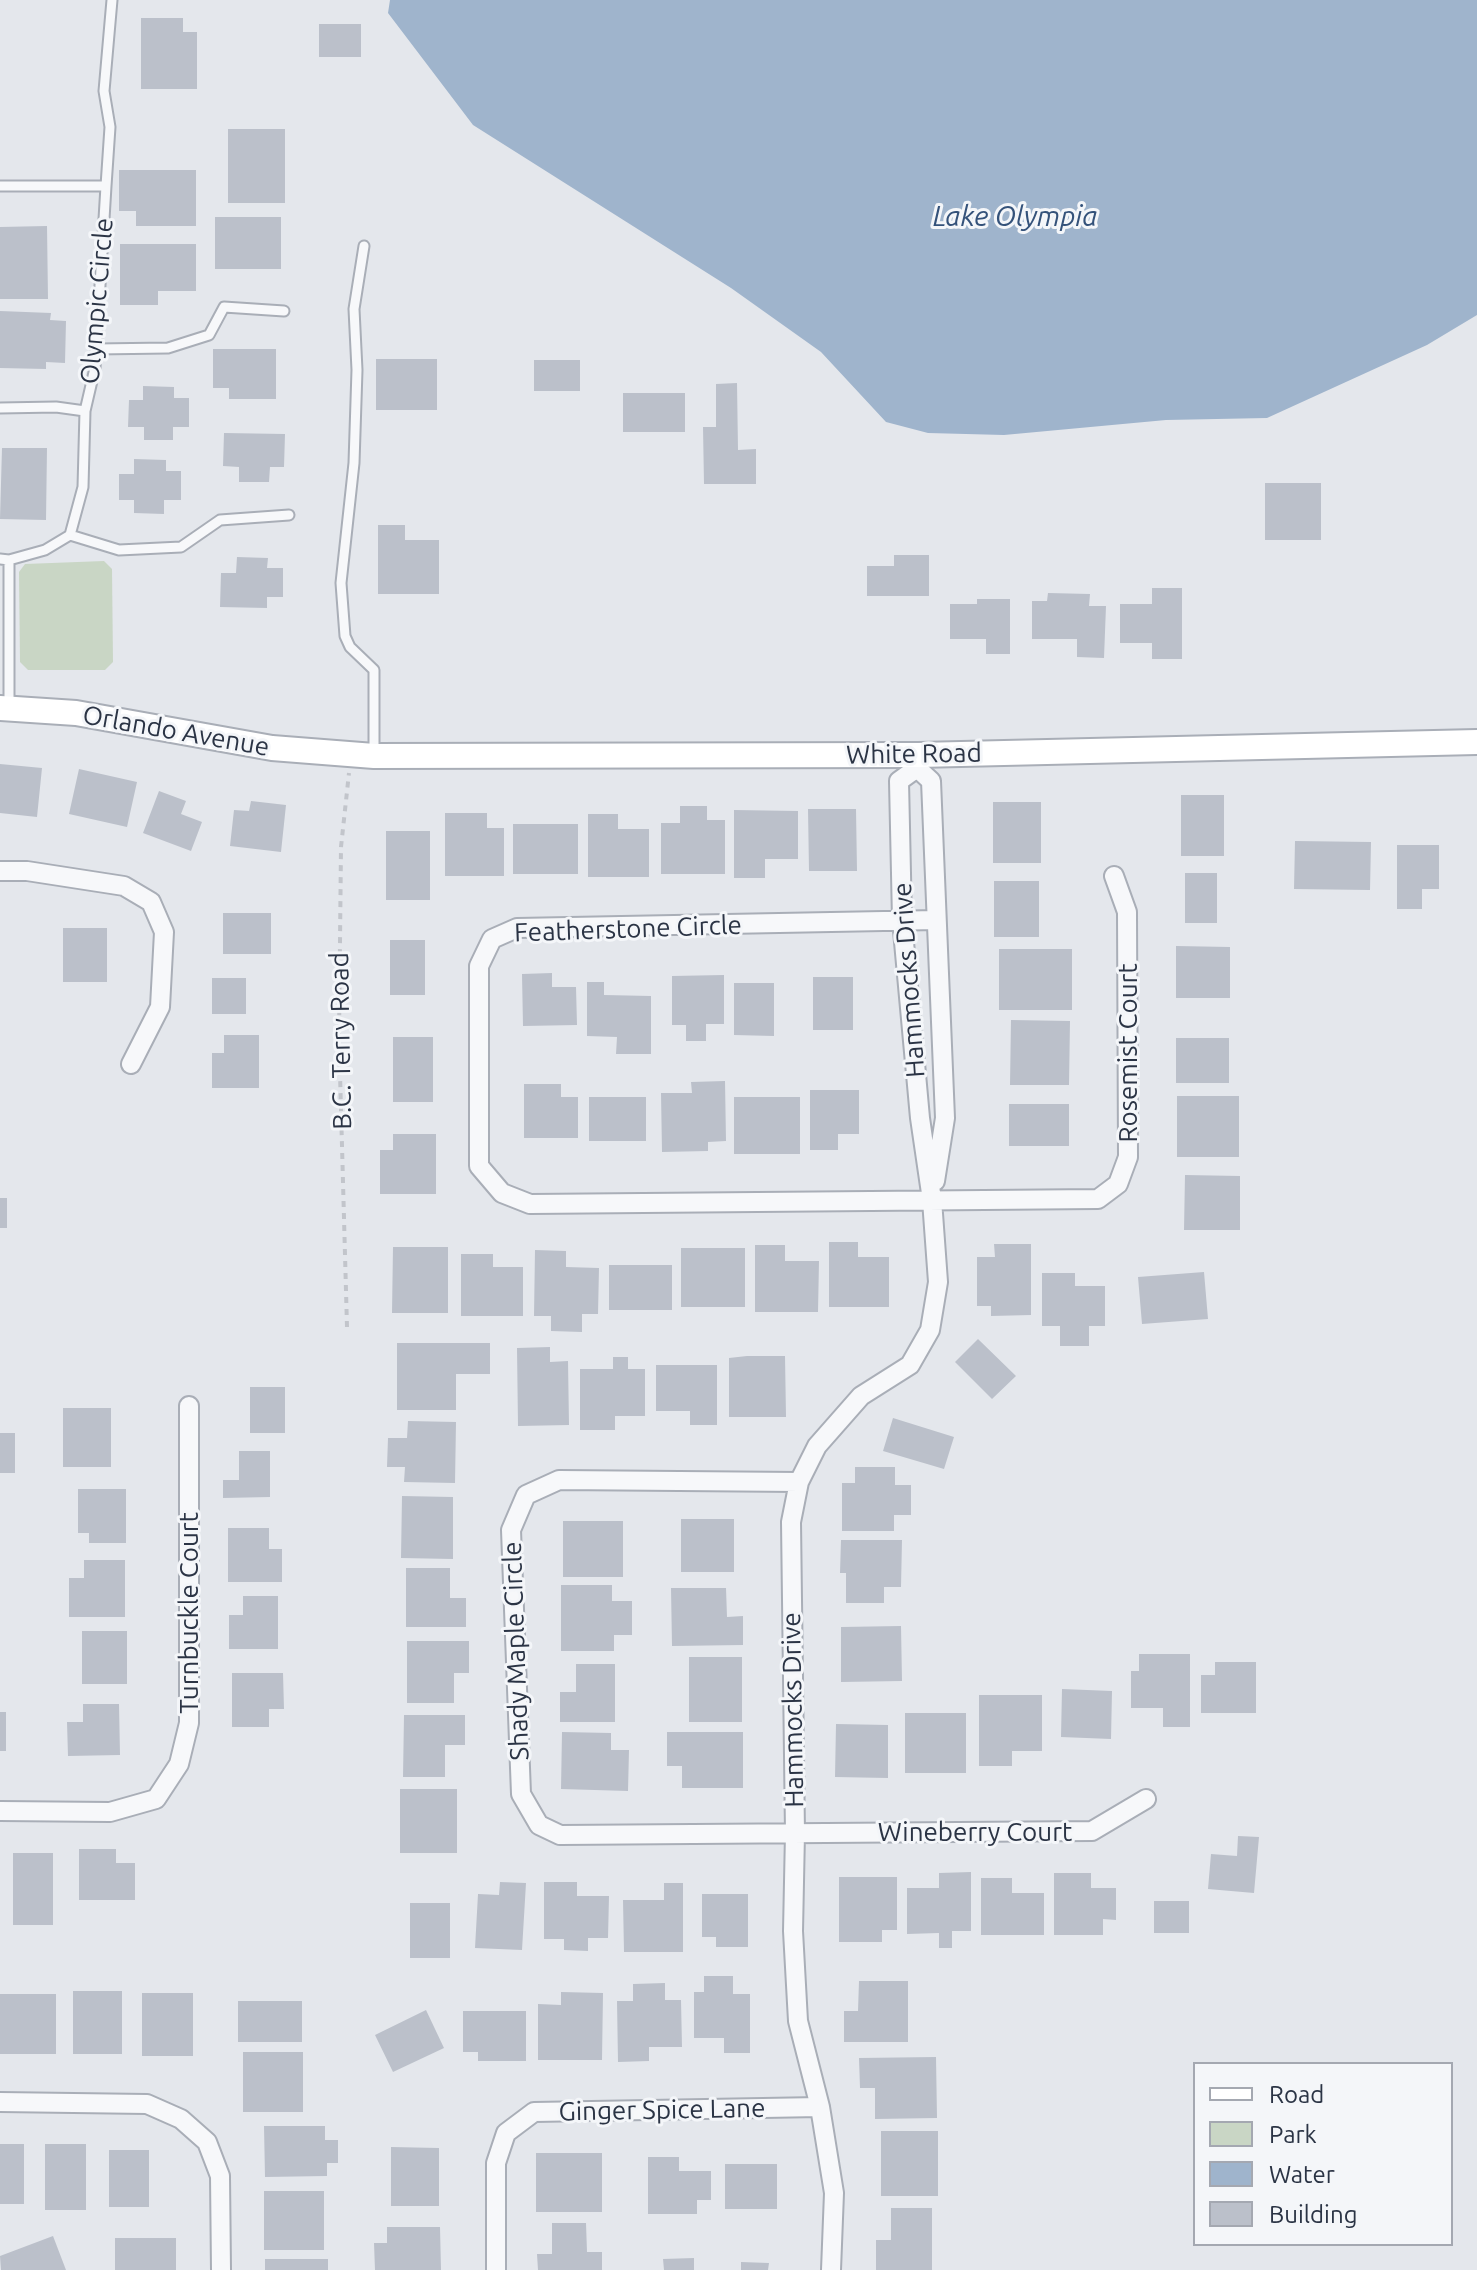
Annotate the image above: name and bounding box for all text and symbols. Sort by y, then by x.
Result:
water label: Lake Olympia [933,200,1097,234]
street label: Olympic Circle [74,217,120,385]
street label: Orlando Avenue [80,699,272,763]
street label: White Road [846,737,982,771]
street label: Hammocks Drive [887,881,931,1079]
street label: Featherstone Circle [514,909,742,949]
street label: B.C. Terry Road [324,952,358,1130]
street label: Rosemist Court [1112,963,1144,1143]
street label: Turnbuckle Court [173,1512,205,1714]
street label: Shady Maple Circle [497,1541,535,1761]
street label: Hammocks Drive [776,1612,810,1808]
street label: Wineberry Court [878,1816,1072,1848]
legend [1193,2062,1453,2246]
text: Road [1269,2081,1324,2108]
street label: Ginger Spice Lane [558,2093,766,2127]
text: Park [1269,2121,1317,2148]
text: Water [1269,2161,1335,2188]
text: Building [1269,2201,1357,2228]

